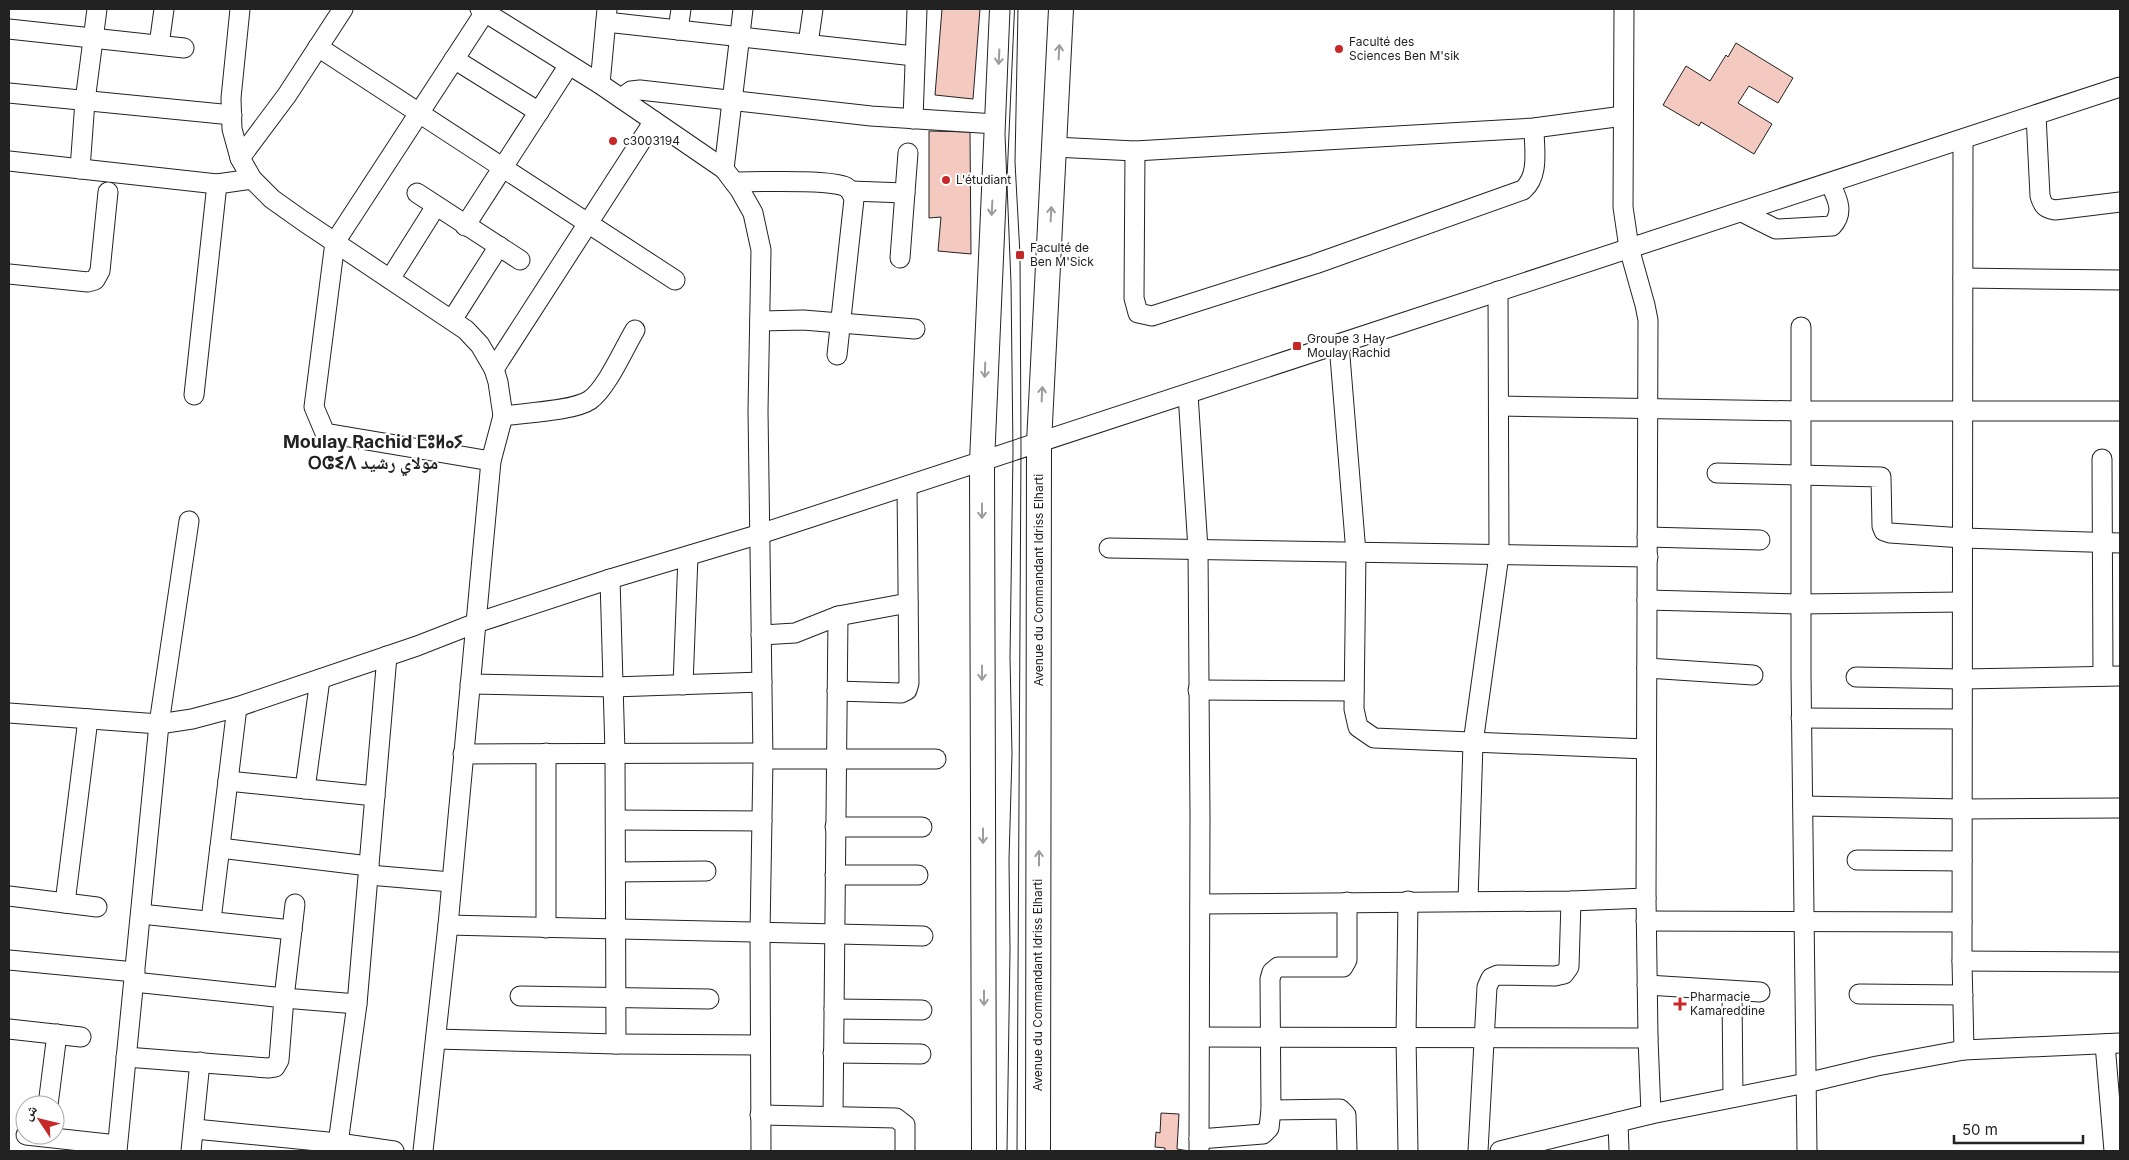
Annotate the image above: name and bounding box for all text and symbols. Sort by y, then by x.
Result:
place label: Faculté des Sciences Ben M'sik [1349,34,1460,63]
marker: Faculté des Sciences Ben M'sik [1333,43,1345,55]
one-way arrow [1054,44,1063,60]
one-way arrow [995,49,1004,65]
place label: c3003194 [623,133,680,148]
marker: c3003194 [607,135,619,147]
place label: L'étudiant [956,172,1011,187]
marker: L'étudiant [940,174,952,186]
one-way arrow [988,200,997,216]
one-way arrow [1046,206,1055,222]
place label: Faculté de Ben M'Sick [1030,240,1094,269]
marker: Faculté de Ben M'Sick [1014,249,1026,261]
place label: Groupe 3 Hay Moulay Rachid [1307,331,1390,360]
marker: Groupe 3 Hay Moulay Rachid [1291,340,1303,352]
one-way arrow [980,362,990,378]
one-way arrow [1037,386,1046,402]
district label: Moulay Rachid ⵎⵓⵍⴰⵢ ⵔⵛⵉⴷ مولاي رشيد [283,431,463,477]
street label: Avenue du Commandant Idriss Elharti [1031,474,1046,686]
one-way arrow [977,502,987,518]
one-way arrow [977,664,987,681]
one-way arrow [978,827,988,843]
one-way arrow [1034,850,1044,866]
street label: Avenue du Commandant Idriss Elharti [1030,879,1045,1091]
place label: Pharmacie Kamareddine [1690,989,1765,1018]
one-way arrow [979,990,989,1006]
marker: Pharmacie Kamareddine [1674,998,1686,1010]
north arrow [15,1095,65,1145]
text: ش [18,1101,41,1124]
scale bar [1954,1112,2083,1144]
text: 50 m [1962,1120,1998,1139]

